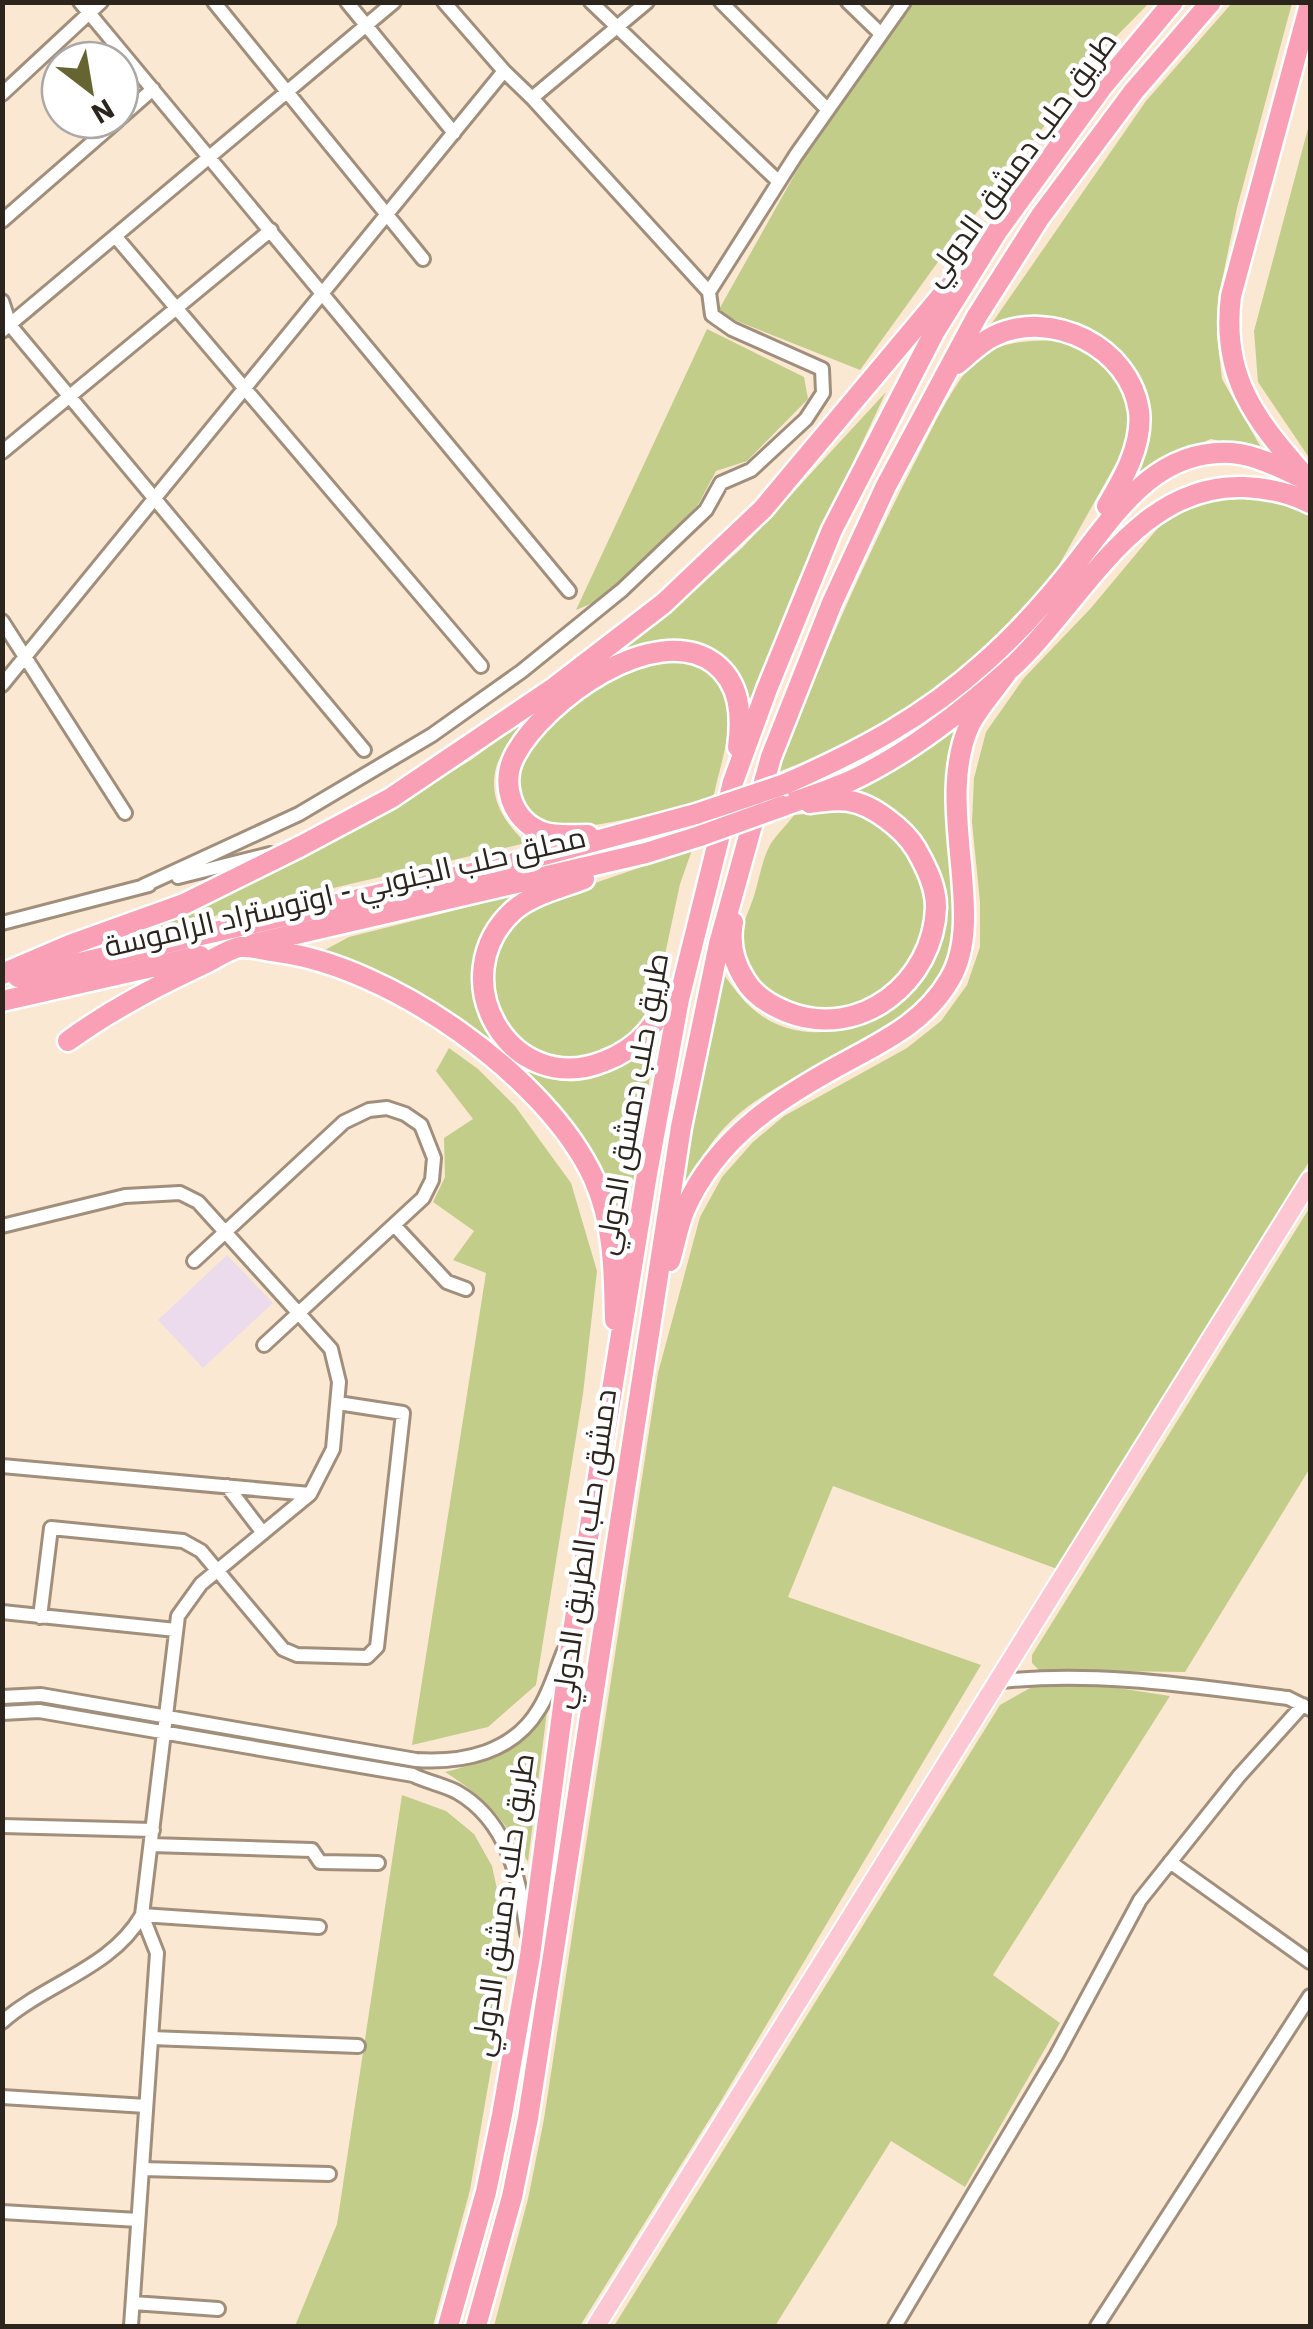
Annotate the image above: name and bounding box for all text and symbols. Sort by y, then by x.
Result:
street label: طريق حلب دمشق الدولي [913,23,1129,296]
north arrow [40,40,140,140]
text: N [85,91,121,133]
street label: محلق حلب الجنوبي - اوتوستراد الراموسة [100,816,591,970]
street label: طريق حلب دمشق الدولي [585,950,681,1259]
street label: دمشق حلب الطريق الدولي [541,1386,629,1712]
street label: طريق حلب دمشق الدولي [461,1751,547,2060]

